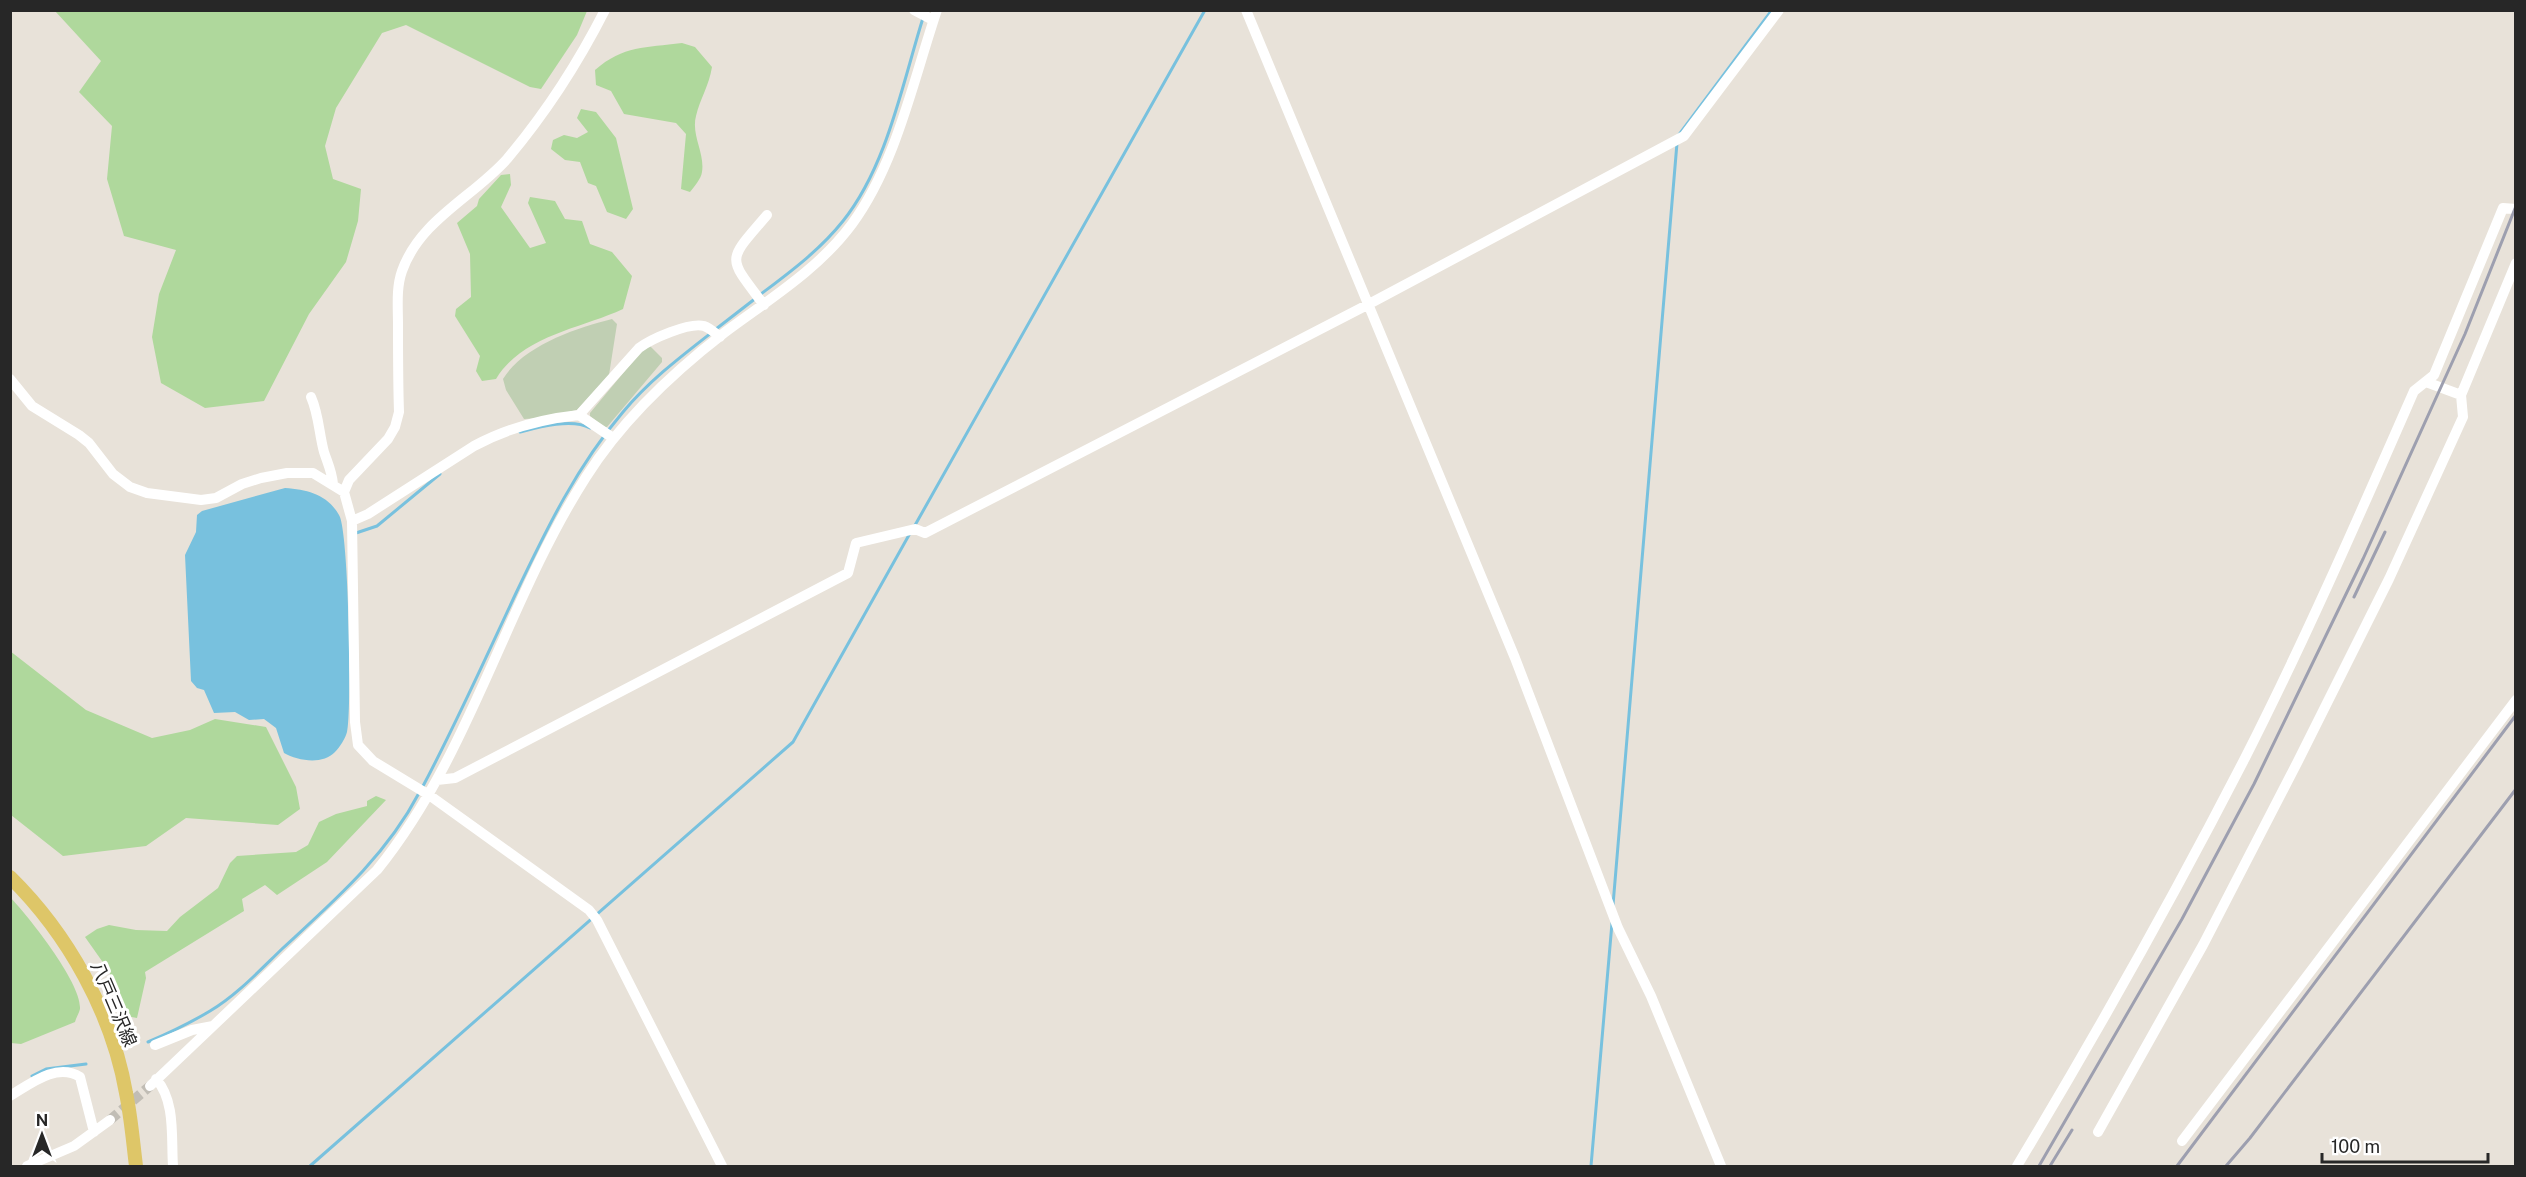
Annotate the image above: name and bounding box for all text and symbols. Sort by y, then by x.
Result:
street label: 八戸三沢線 [87,958,141,1050]
north arrow [12,1105,72,1165]
text: N [36,1111,48,1130]
scale bar [2322,1126,2488,1164]
text: 100 m [2331,1136,2380,1157]

